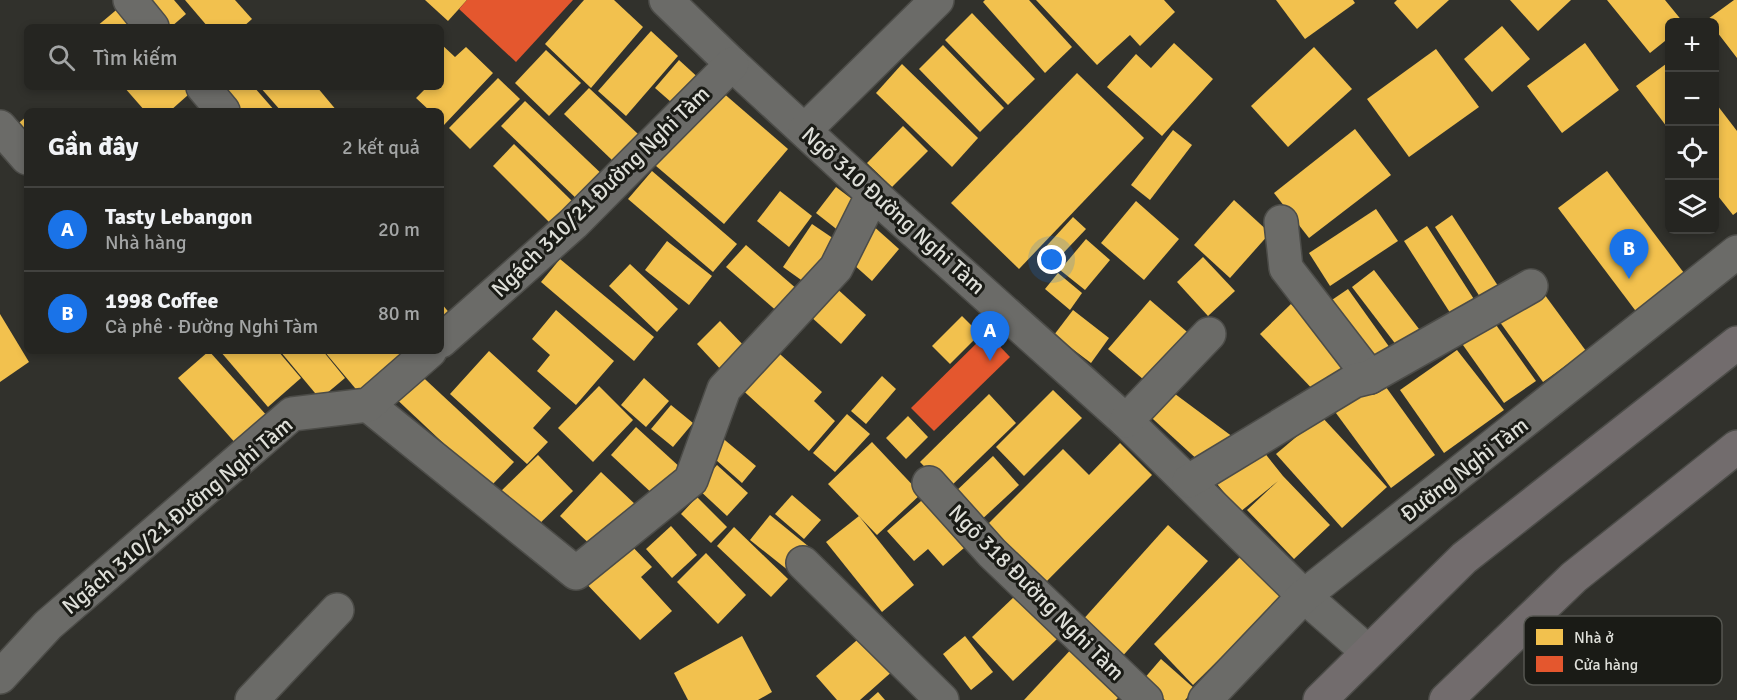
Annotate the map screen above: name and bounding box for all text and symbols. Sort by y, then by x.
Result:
map controls [1665,18,1719,234]
button: + [1665,18,1719,72]
search box [24,24,444,90]
icon: search [45,41,78,74]
text: Tìm kiếm [93,44,178,71]
button: − [1665,72,1719,126]
street label: Ngách 310/21 Đường Nghi Tàm [486,80,715,303]
street label: Ngõ 310 Đường Nghi Tàm [796,121,991,300]
button: locate [1665,126,1719,180]
text: Gần đây [48,131,138,163]
text: 2 kết quả [342,135,420,160]
button: layers [1665,180,1719,234]
text: Tasty Lebangon [105,203,253,230]
text: A [61,217,74,242]
text: 20 m [378,217,420,242]
text: Nhà hàng [105,230,187,255]
pin: B [1610,230,1648,279]
your location [1037,245,1066,274]
text: 1998 Coffee [105,287,219,314]
text: B [61,301,74,326]
text: 80 m [378,301,420,326]
pin: A [970,312,1010,361]
text: Cà phê · Đường Nghi Tàm [105,314,318,339]
street label: Ngách 310/21 Đường Nghi Tàm [57,411,298,620]
street label: Đường Nghi Tàm [1395,411,1533,528]
street label: Ngõ 318 Đường Nghi Tàm [943,499,1130,686]
legend [1524,616,1722,685]
text: Nhà ở [1574,628,1614,648]
text: Cửa hàng [1574,655,1638,675]

